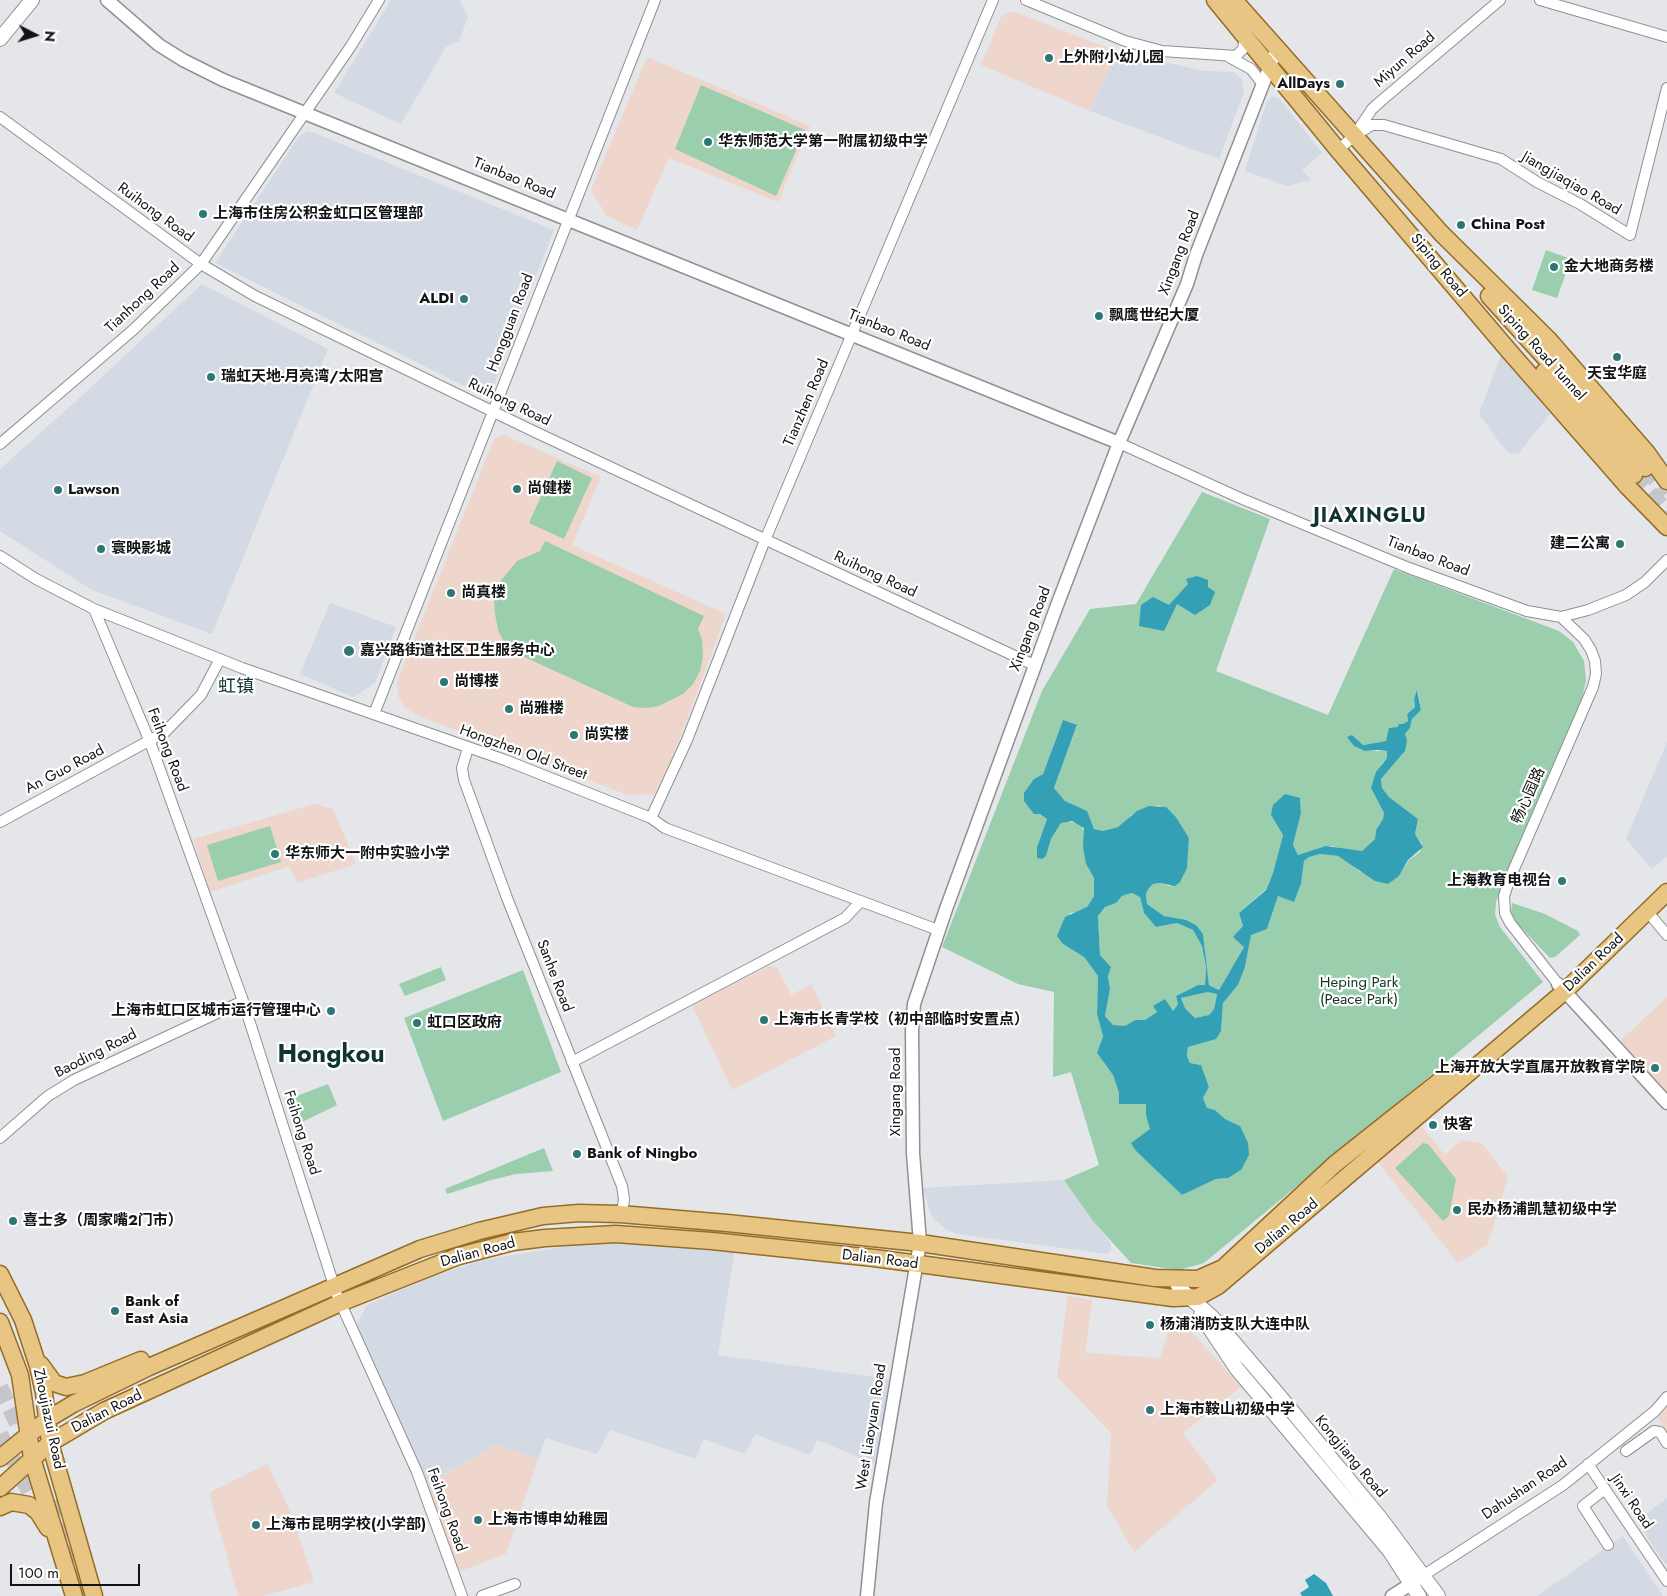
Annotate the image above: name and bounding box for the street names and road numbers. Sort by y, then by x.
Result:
street label: Miyun Road [1371,29,1439,91]
street label: Jiangjiaqiao Road [1518,148,1624,220]
street label: Tianbao Road [470,154,558,204]
street label: Ruihong Road [113,179,197,247]
street label: Xingang Road [1156,208,1204,298]
street label: Siping Road [1406,230,1470,302]
street label: Tianhong Road [102,259,184,337]
street label: Hongguan Road [484,271,538,375]
street label: Siping Road Tunnel [1493,301,1589,405]
street label: Tianbao Road [845,306,933,356]
street label: Tianzhen Road [781,357,833,449]
street label: Ruihong Road [465,375,553,431]
street label: Tianbao Road [1384,533,1472,581]
street label: Ruihong Road [831,548,919,602]
street label: Xingang Road [1007,584,1055,674]
street label: Feihong Road [143,706,191,794]
street label: Hongzhen Old Street [457,722,589,784]
street label: An Guo Road [22,742,108,798]
street label: 畅心园路 [1509,765,1549,827]
street label: Dalian Road [1560,930,1628,996]
street label: Sanhe Road [532,937,576,1015]
street label: Baoding Road [52,1026,140,1082]
street label: Xingang Road [887,1047,905,1137]
street label: Feihong Road [279,1088,323,1178]
street label: Dalian Road [1252,1195,1322,1259]
street label: Dalian Road [439,1234,517,1272]
street label: Dalian Road [841,1246,919,1274]
street label: West Liaoyuan Road [853,1362,891,1492]
street label: Zhoujiazui Road [29,1367,67,1471]
street label: Dalian Road [69,1387,145,1437]
street label: Kongjiang Road [1310,1412,1390,1502]
street label: Dahushan Road [1479,1454,1571,1524]
street label: Feihong Road [422,1466,470,1554]
street label: Jinxi Road [1606,1471,1656,1533]

